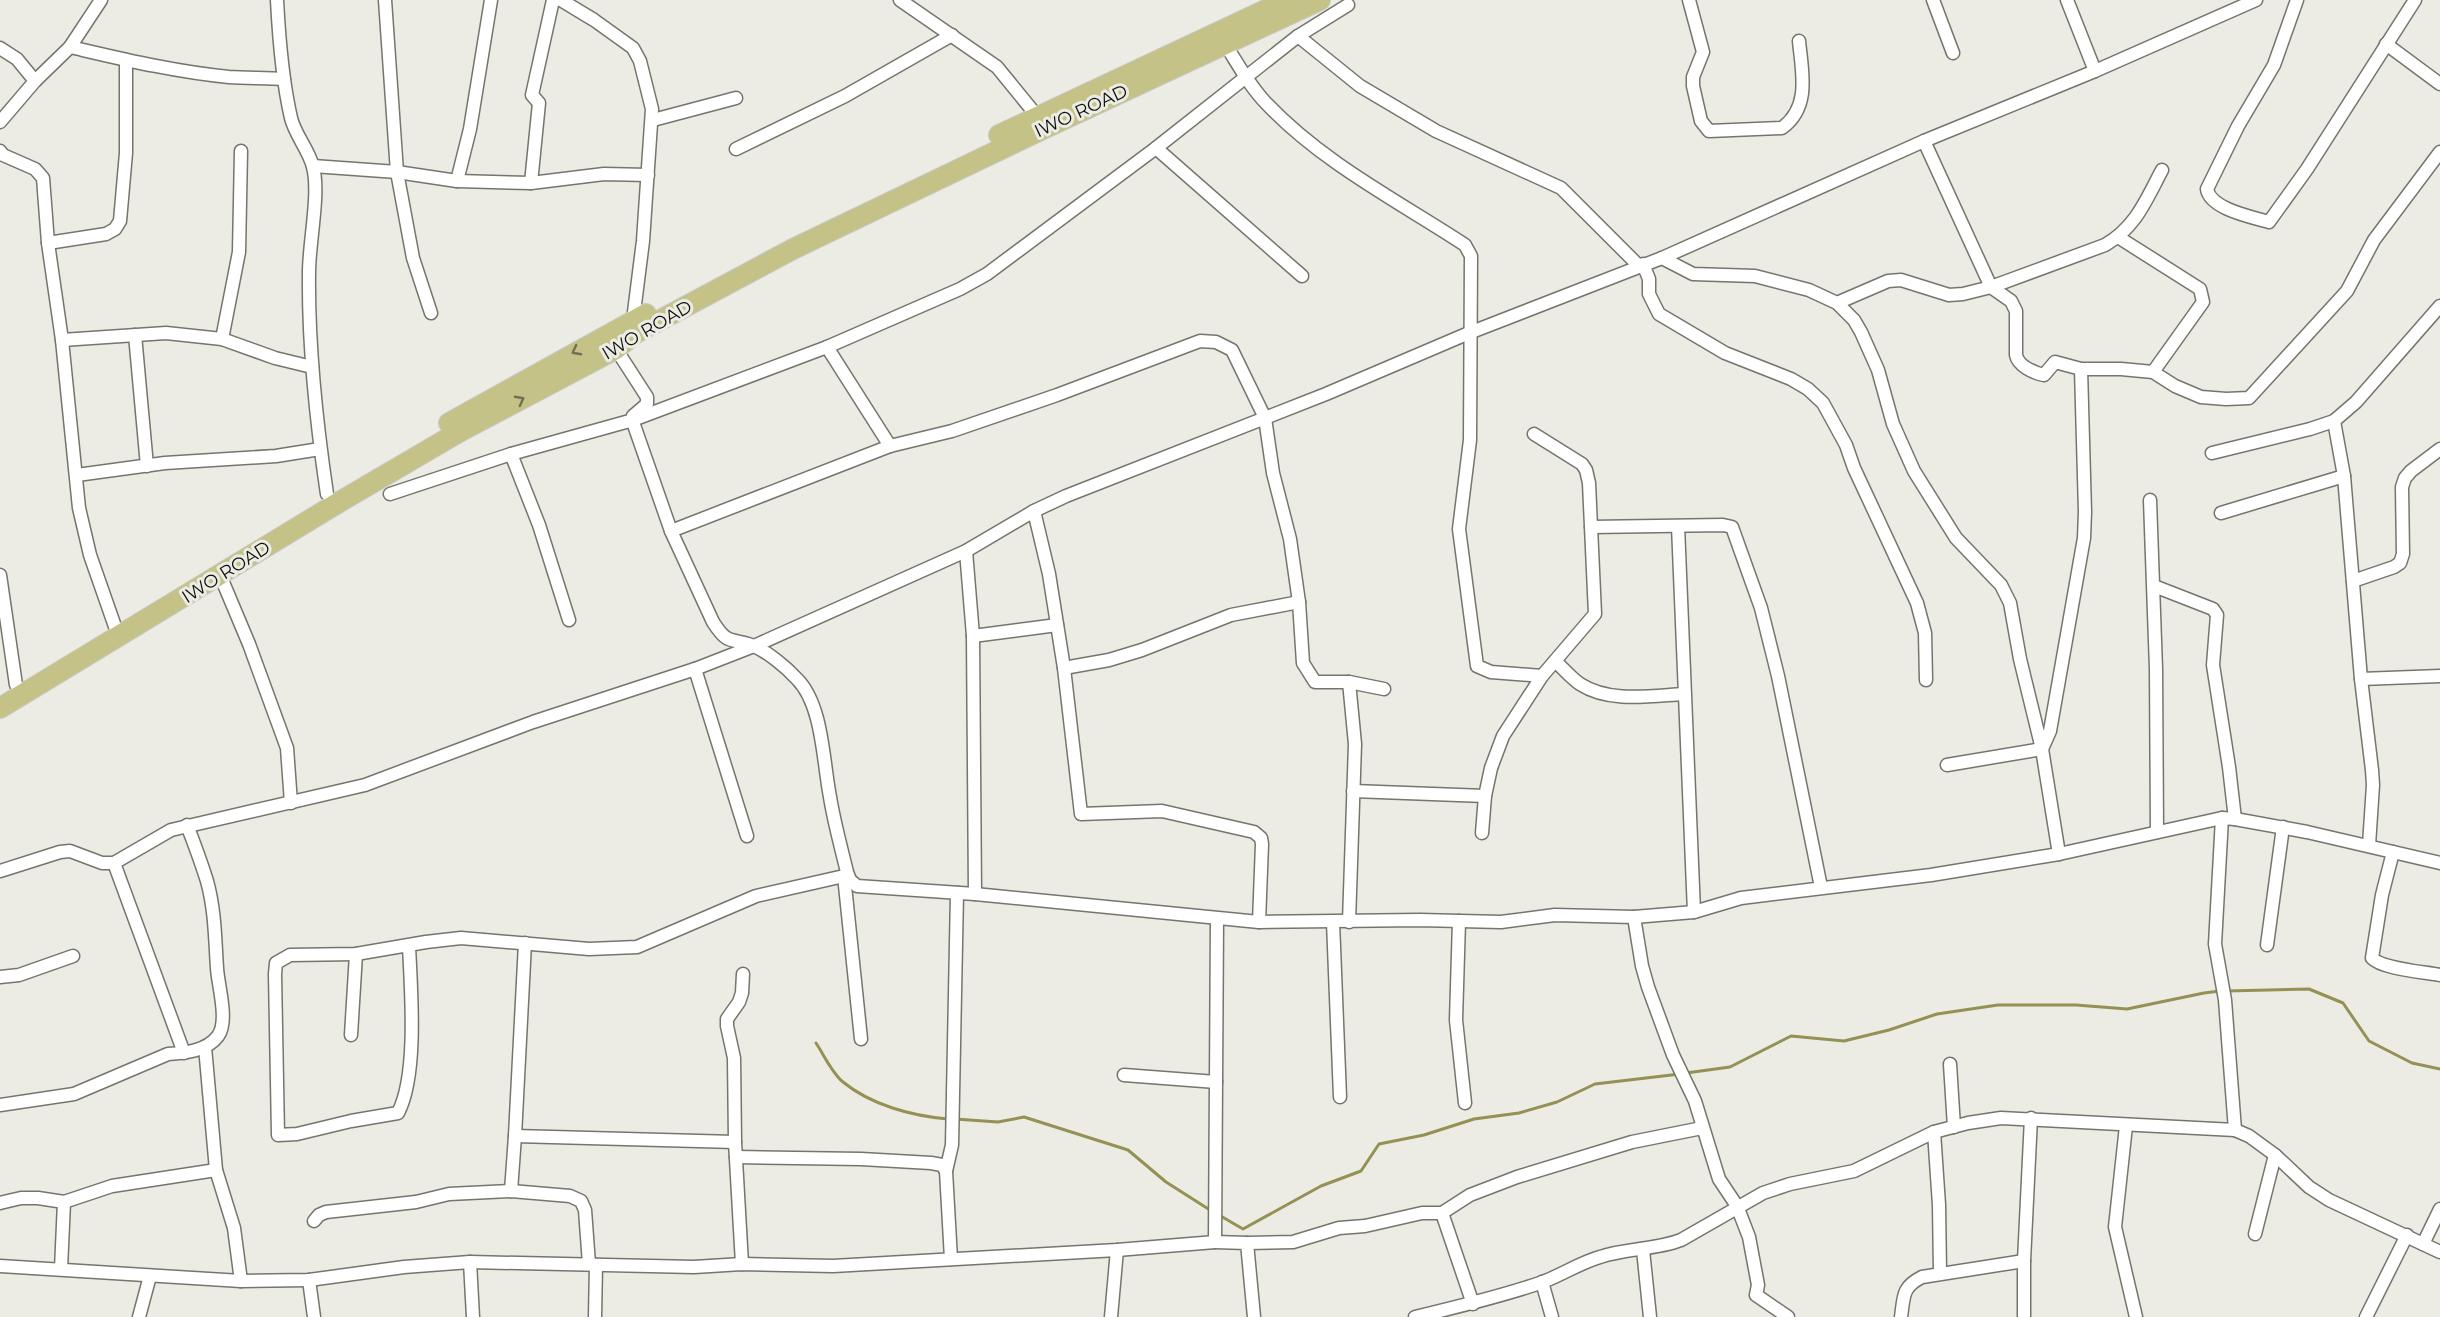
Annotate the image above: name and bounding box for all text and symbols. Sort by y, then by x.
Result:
street label: IWO ROAD [1031,80,1131,142]
street label: IWO ROAD [598,295,696,365]
one-way arrow [572,344,582,355]
one-way arrow [513,396,524,407]
street label: IWO ROAD [178,536,274,608]

